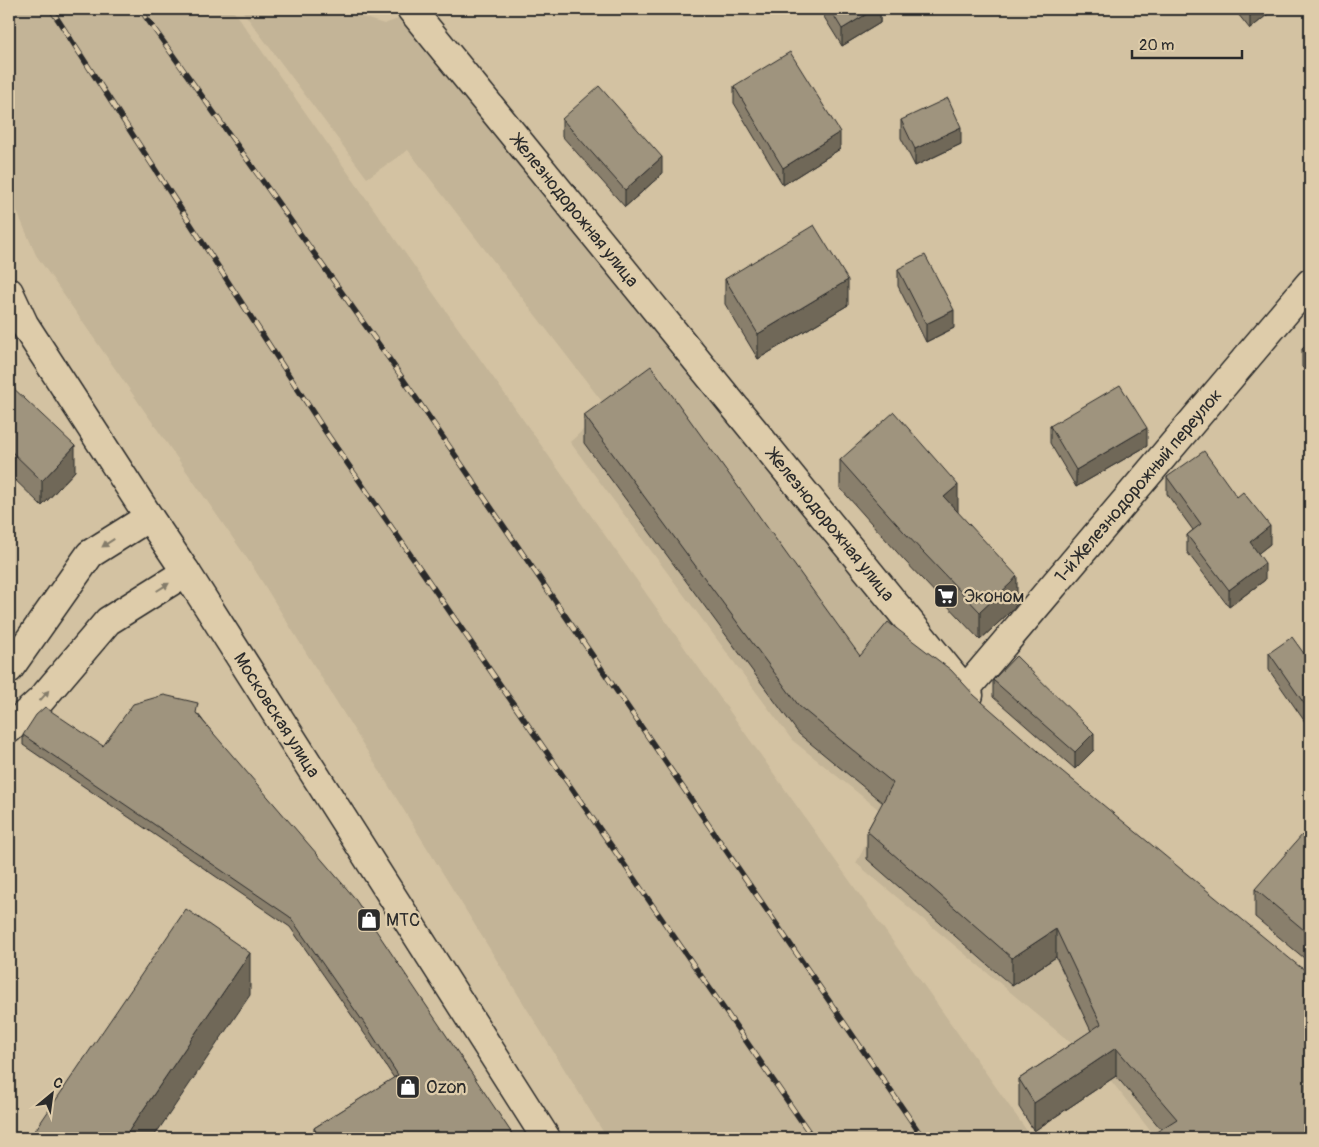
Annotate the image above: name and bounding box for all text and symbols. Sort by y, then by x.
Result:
scale bar [1132,28,1242,60]
text: 20 m [1139,36,1174,55]
street label: Железнодорожная улица [504,128,644,292]
street label: 1-й Железнодорожный переулок [1050,384,1227,588]
street label: Железнодорожная улица [759,442,899,606]
one-way arrow [101,538,115,548]
one-way arrow [156,582,169,591]
supermarket icon: Эконом [933,583,959,609]
place label: Эконом [964,585,1024,608]
street label: Московская улица [228,648,325,782]
one-way arrow [39,689,50,702]
shop icon: МТС [356,907,382,933]
place label: МТС [386,909,420,932]
north arrow [28,1070,78,1120]
text: С [50,1074,66,1093]
shop icon: Ozon [395,1074,421,1100]
place label: Ozon [426,1076,466,1099]

